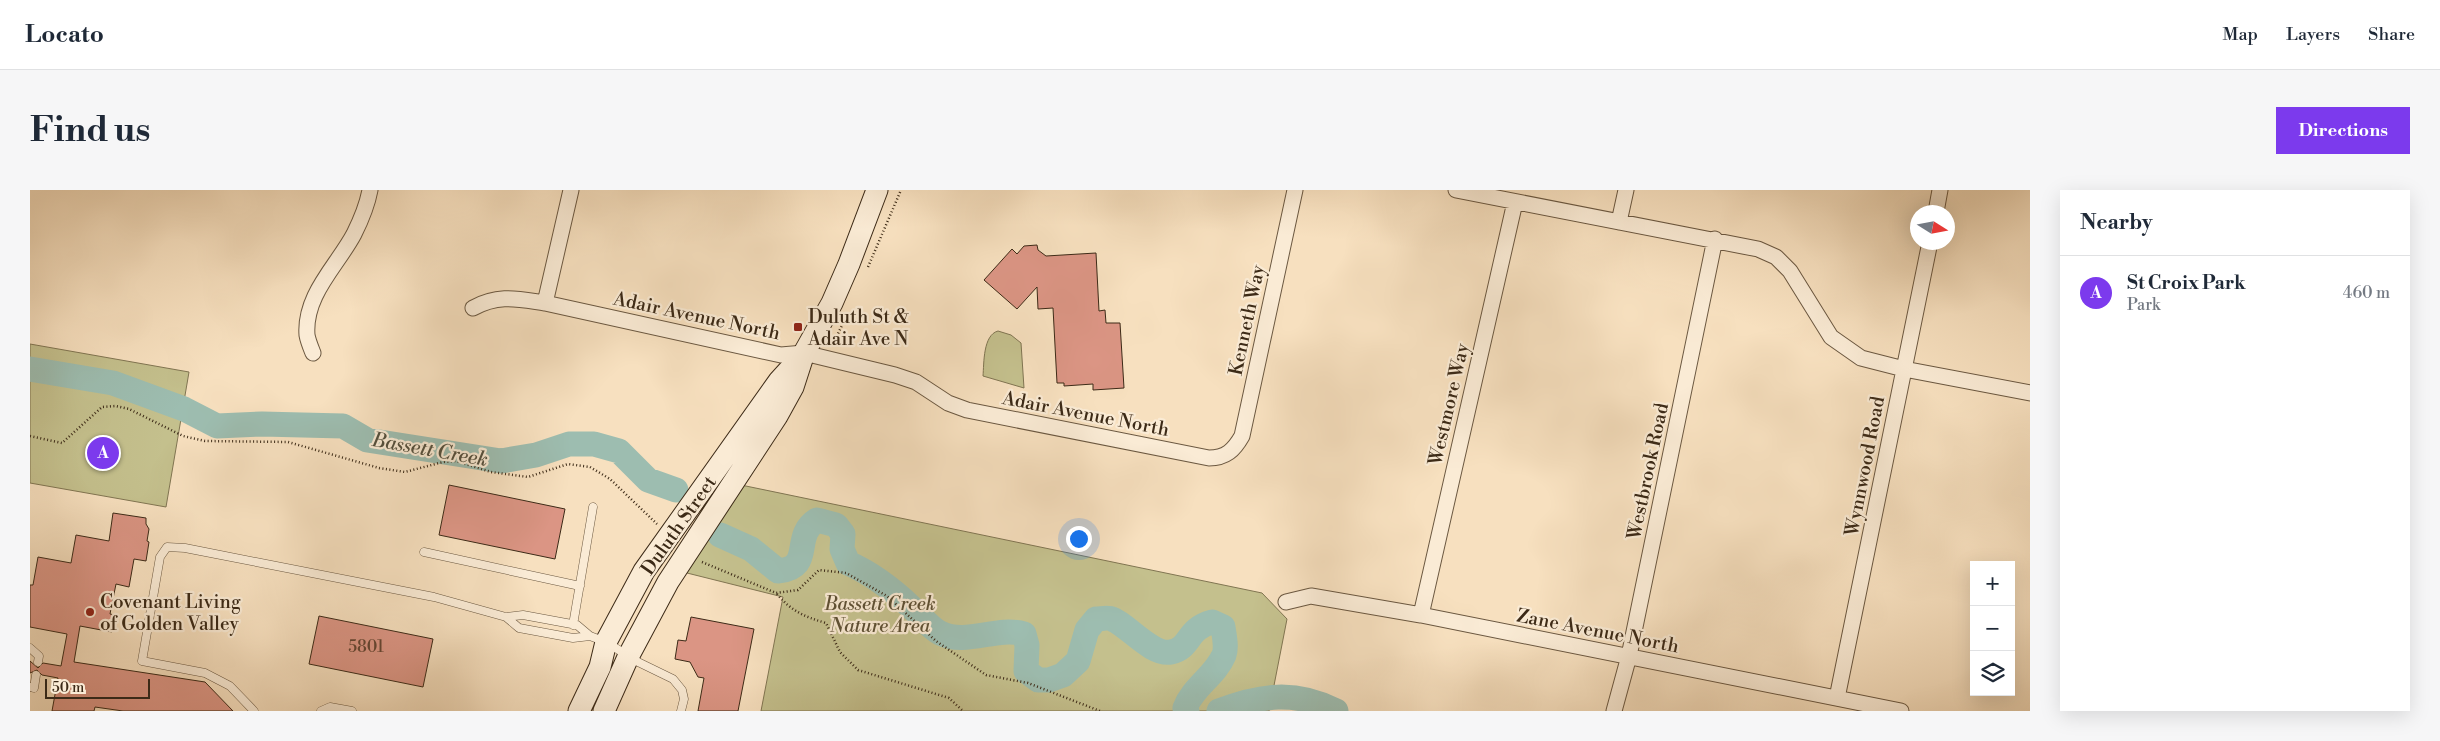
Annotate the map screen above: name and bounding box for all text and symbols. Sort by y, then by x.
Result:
text: Locato [25,20,104,50]
text: Map [2223,23,2258,46]
text: Layers [2286,23,2340,46]
text: Share [2368,23,2415,46]
button: Directions [2276,107,2410,154]
text: Find us [30,109,150,152]
north arrow [1910,205,1955,250]
text: Nearby [2080,210,2153,236]
street label: Kenneth Way [1224,262,1271,378]
text: St Croix Park [2127,271,2246,295]
text: A [2090,283,2102,303]
text: 460 m [2343,283,2390,303]
street label: Adair Avenue North [610,286,782,345]
text: Park [2127,295,2160,315]
place label: Duluth St & Adair Ave N [807,305,910,351]
marker: Duluth St & Adair Ave N [792,321,804,333]
street label: Westmore Way [1423,340,1475,469]
street label: Adair Avenue North [999,386,1171,442]
street label: Wynnwood Road [1839,394,1890,539]
street label: Westbrook Road [1622,400,1674,543]
water label: Bassett Creek [369,428,490,473]
pin: A [87,434,119,472]
street label: Duluth Street [636,471,722,580]
your location [1066,526,1092,552]
map controls [1970,561,2015,696]
button: + [1970,561,2015,606]
place label: Covenant Living of Golden Valley [100,590,241,636]
park label: Bassett Creek Nature Area [823,592,936,638]
street label: Zane Avenue North [1515,603,1681,658]
marker: Covenant Living of Golden Valley [84,606,96,618]
button: − [1970,606,2015,651]
house number: 5801 [348,637,384,657]
button: layers [1970,651,2015,696]
scale bar [45,676,150,699]
text: 50 m [52,679,84,697]

